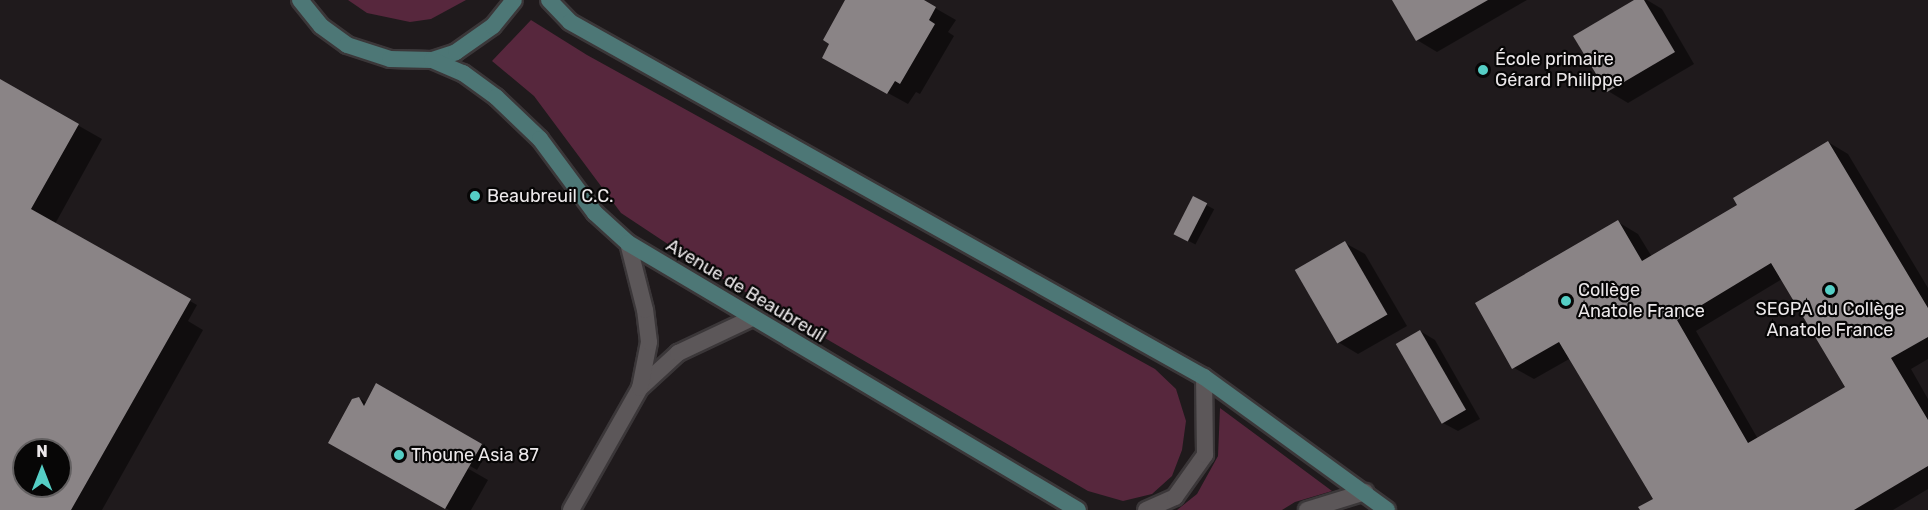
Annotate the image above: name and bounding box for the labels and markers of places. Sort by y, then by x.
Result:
place label: École primaire Gérard Philippe [1495,49,1623,92]
marker: École primaire Gérard Philippe [1476,63,1490,77]
place label: Beaubreuil C.C. [487,185,614,207]
marker: Beaubreuil C.C. [468,189,482,203]
place label: Collège Anatole France [1578,280,1705,322]
marker: SEGPA du Collège Anatole France [1823,283,1837,297]
marker: Collège Anatole France [1559,294,1573,308]
place label: SEGPA du Collège Anatole France [1755,299,1905,342]
place label: Thoune Asia 87 [411,444,539,466]
marker: Thoune Asia 87 [392,448,406,462]

